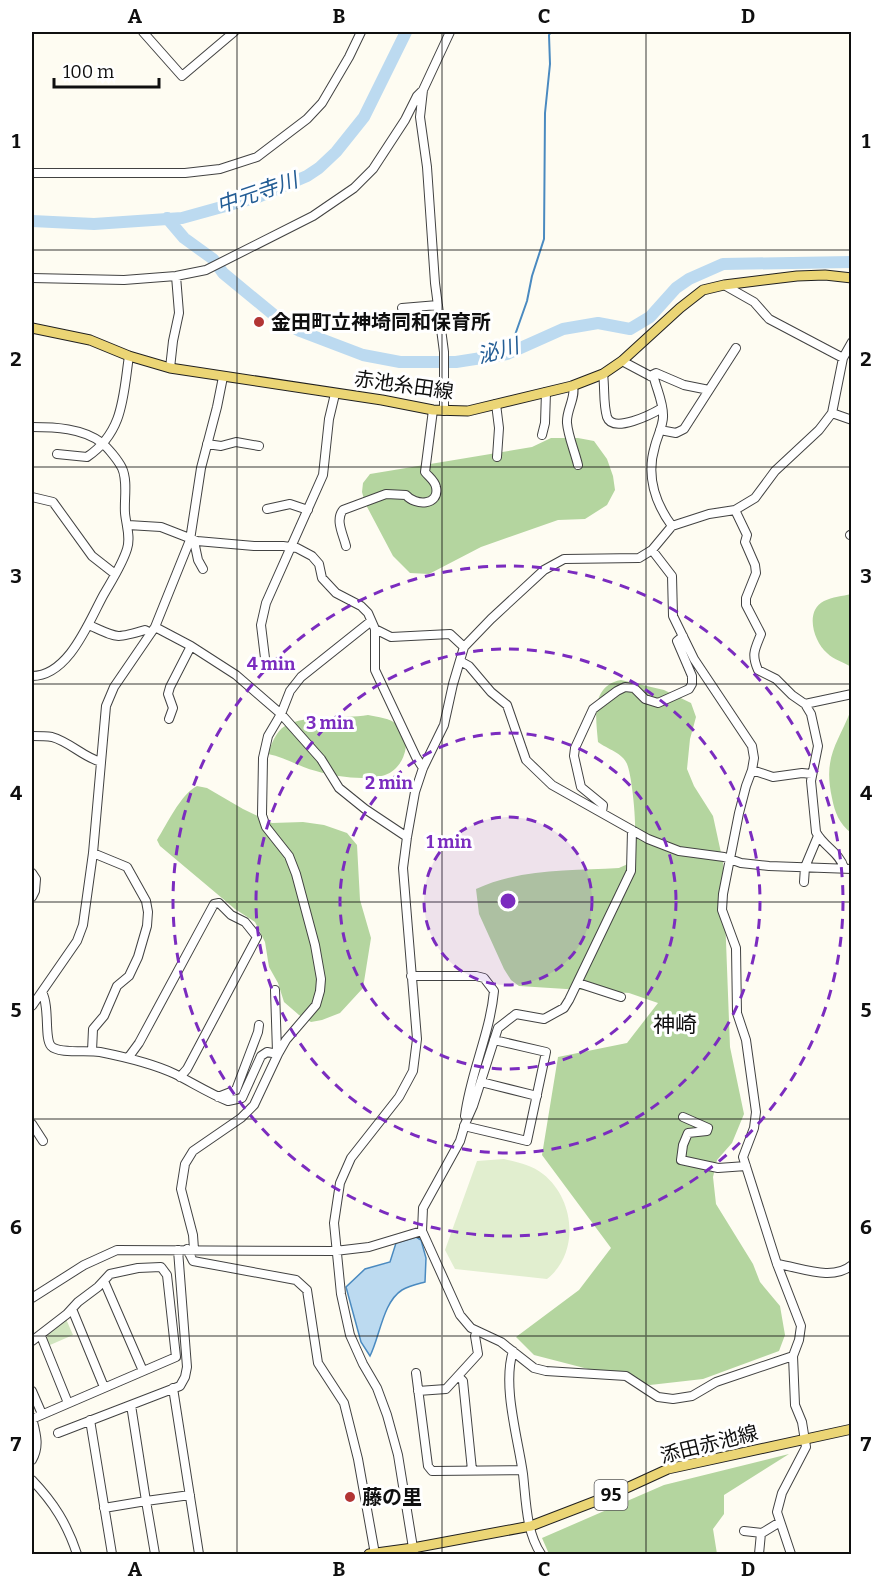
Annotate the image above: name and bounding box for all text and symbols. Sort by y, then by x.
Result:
text: A [128,4,143,28]
text: B [333,4,346,28]
text: C [538,4,550,28]
text: D [741,4,755,28]
scale bar [54,51,159,89]
text: 100 m [63,61,114,83]
text: 1 [12,129,21,153]
text: 1 [862,129,871,153]
water label: 中元寺川 [213,166,303,219]
place label: 金田町立神埼同和保育所 [271,310,491,334]
marker: 金田町立神埼同和保育所 [252,315,266,329]
water label: 泌川 [474,332,524,369]
text: 2 [10,347,22,371]
text: 2 [860,347,872,371]
street label: 赤池糸田線 [353,366,455,404]
text: 3 [10,564,22,588]
text: 3 [860,564,872,588]
text: 4 min [247,653,296,675]
text: 3 min [306,712,354,734]
text: 2 min [365,772,413,794]
text: 4 [10,781,22,805]
text: 4 [860,781,872,805]
text: 1 min [426,831,472,853]
centre of rings [498,891,518,911]
text: 5 [11,998,22,1022]
text: 5 [861,998,872,1022]
district label: 神崎 [653,1011,697,1038]
text: 6 [10,1215,22,1239]
text: 6 [860,1215,872,1239]
street label: 添田赤池線 [658,1420,760,1468]
text: 7 [11,1432,22,1456]
text: 7 [861,1432,872,1456]
road number: 95 [594,1480,628,1510]
place label: 藤の里 [362,1485,422,1509]
marker: 藤の里 [343,1490,357,1504]
text: A [128,1557,143,1581]
text: B [333,1557,346,1581]
text: C [538,1557,550,1581]
text: D [741,1557,755,1581]

